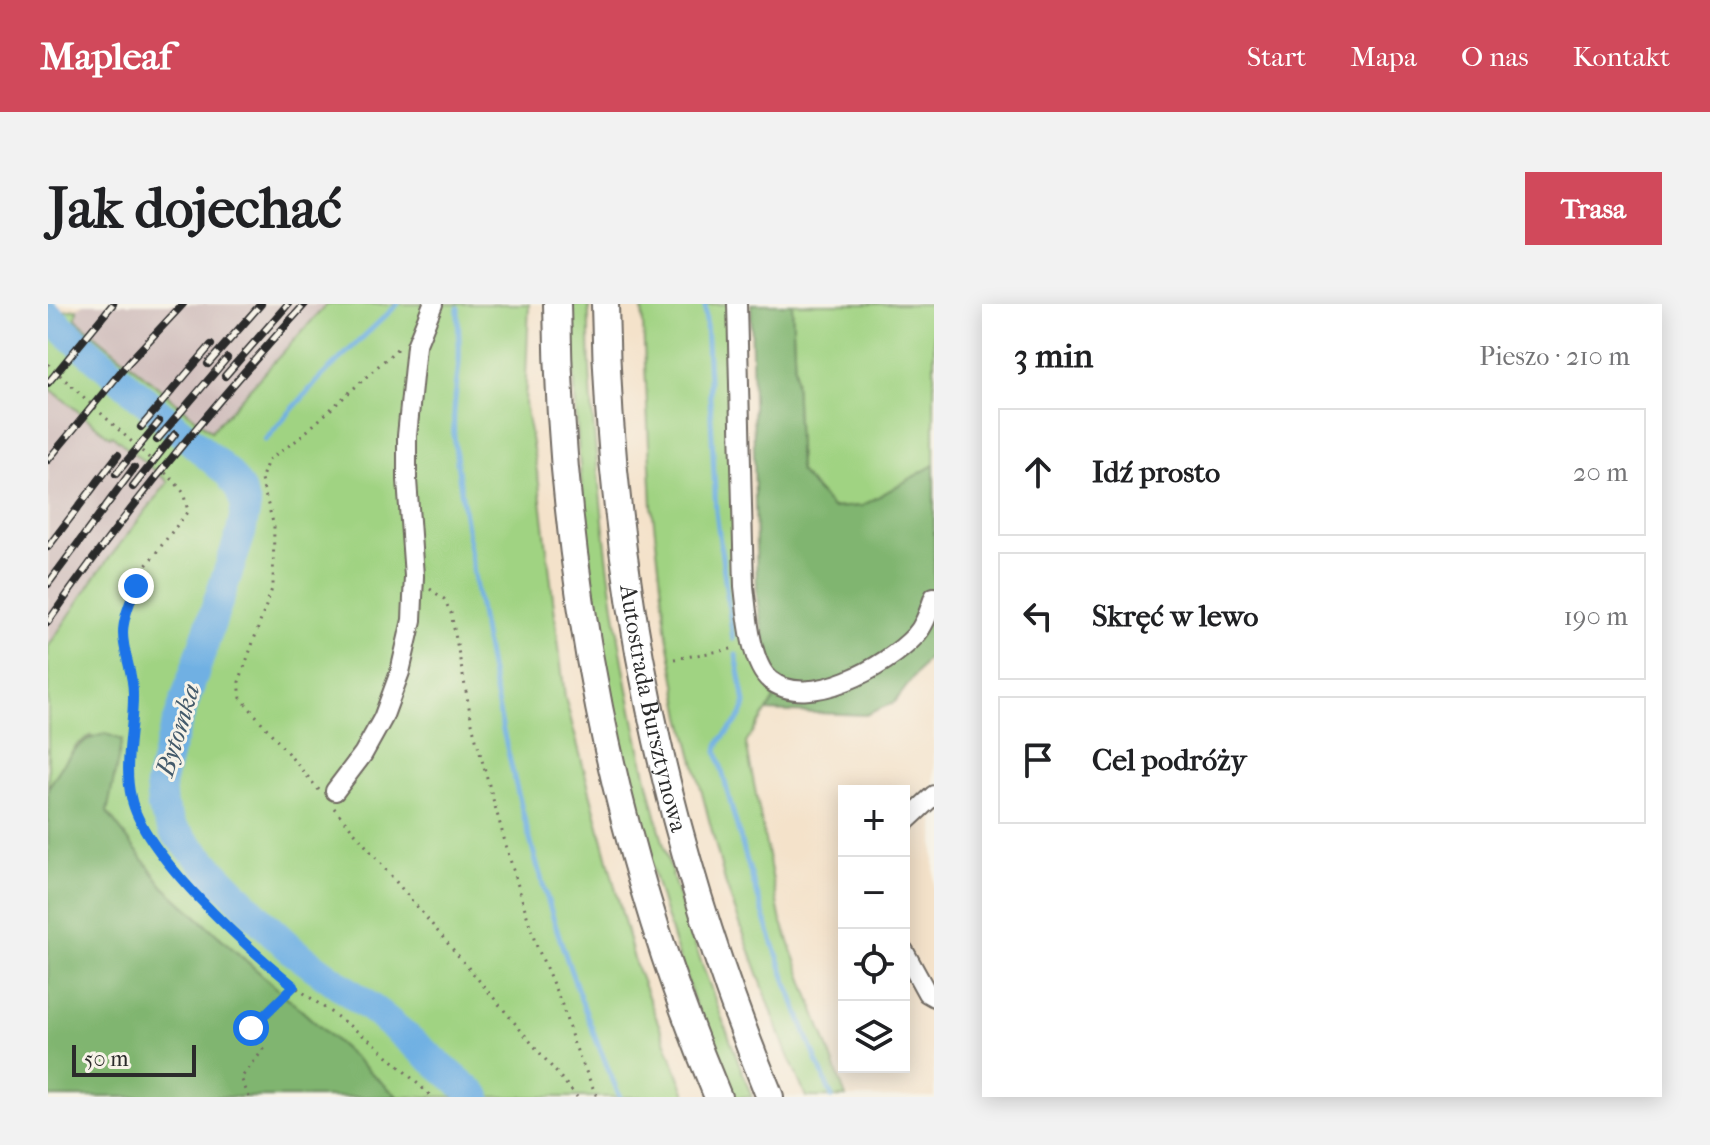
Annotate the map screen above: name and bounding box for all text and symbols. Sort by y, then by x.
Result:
text: Mapleaf [40,34,172,79]
text: Start [1247,40,1306,73]
text: Mapa [1350,40,1417,73]
text: O nas [1461,40,1529,73]
text: Kontakt [1573,40,1670,73]
button: Trasa [1525,172,1662,245]
text: Jak dojechać [48,176,342,241]
text: 3 min [1014,336,1093,376]
text: Pieszo · 210 m [1479,341,1630,372]
icon: ahead [1016,450,1060,494]
text: Idź prosto [1092,455,1220,490]
text: 20 m [1573,457,1628,488]
route end [118,568,154,604]
street label: Autostrada Bursztynowa [614,582,693,836]
icon: left [1016,594,1060,638]
text: Skręć w lewo [1092,599,1259,634]
text: 190 m [1564,601,1628,632]
water label: Bytomka [149,680,207,782]
icon: arrive [1016,738,1060,782]
text: Cel podróży [1092,743,1246,778]
map controls [838,785,910,1073]
button: + [838,785,910,857]
button: − [838,857,910,929]
button: locate [838,929,910,1001]
button: layers [838,1001,910,1073]
route start [233,1010,269,1046]
scale bar [72,1041,196,1077]
text: 50 m [84,1046,129,1072]

